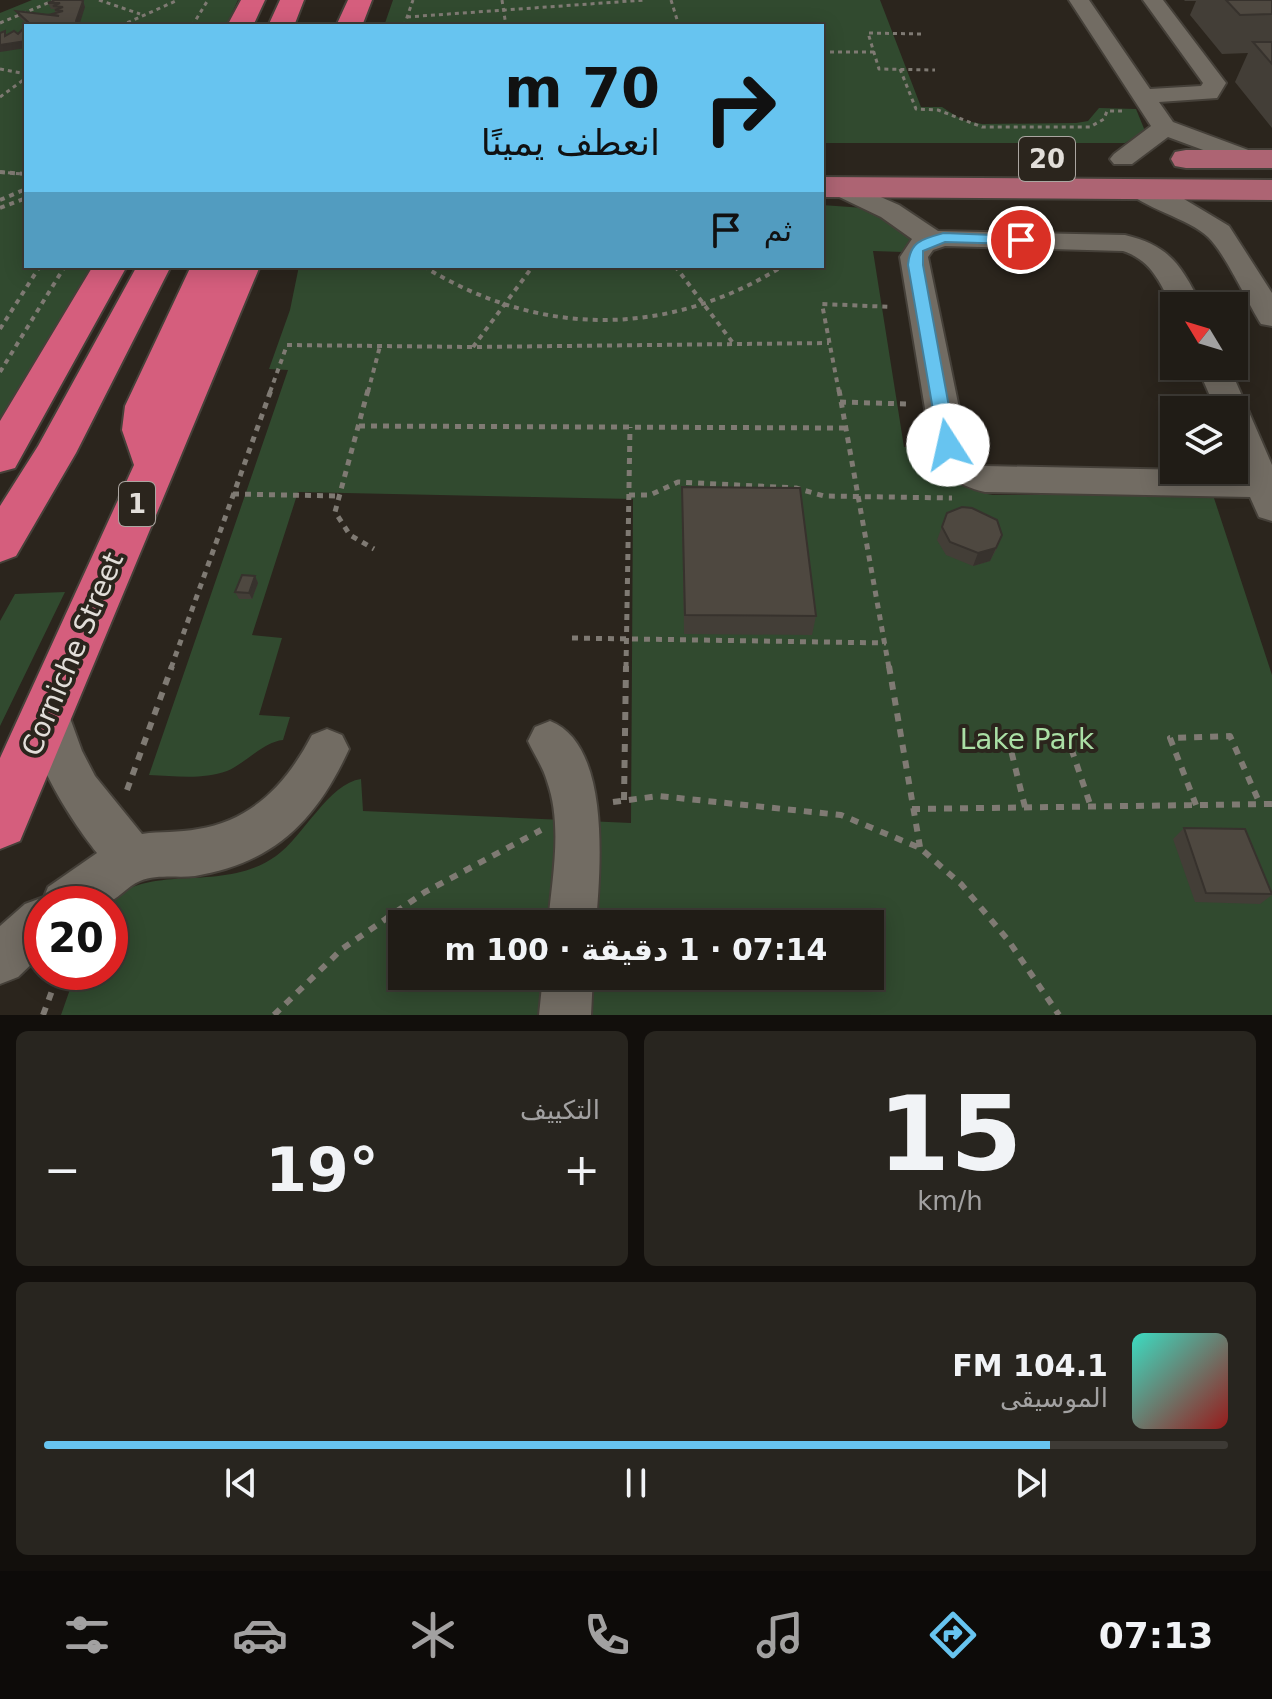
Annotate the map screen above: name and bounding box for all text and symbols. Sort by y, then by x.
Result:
text: 70 m [504,55,660,120]
icon: right [688,56,792,160]
text: انعطف يمينًا [481,122,660,163]
road number: 20 [1019,137,1075,181]
pin [987,206,1055,274]
icon: arrive [704,208,748,252]
text: ثم [764,213,792,248]
icon: arrive [999,218,1043,262]
north arrow [1160,292,1248,380]
map controls [1160,292,1248,484]
button: layers [1160,396,1248,484]
position arrow [906,403,990,487]
road number: 1 [119,482,155,526]
street label: Corniche Street [15,548,130,761]
park label: Lake Park [960,723,1095,756]
speed limit sign: 20 [24,886,128,990]
text: 07:14 · 1 دقيقة · 100 m [445,932,827,967]
text: 15 [878,1073,1022,1195]
text: التكييف [520,1095,600,1125]
text: 19° [265,1135,379,1205]
text: − [44,1144,81,1195]
text: + [563,1144,600,1195]
text: km/h [917,1186,983,1216]
text: 104.1 FM [952,1348,1108,1383]
text: الموسيقى [1000,1383,1108,1413]
icon: previous [219,1461,263,1505]
icon: pause [614,1461,658,1505]
icon: next [1009,1461,1053,1505]
icon: filters [59,1607,115,1663]
icon: car [232,1607,288,1663]
icon: climate [405,1607,461,1663]
icon: phone [579,1607,635,1663]
icon: music [752,1607,808,1663]
icon: directions [925,1607,981,1663]
text: 07:13 [1099,1615,1213,1656]

